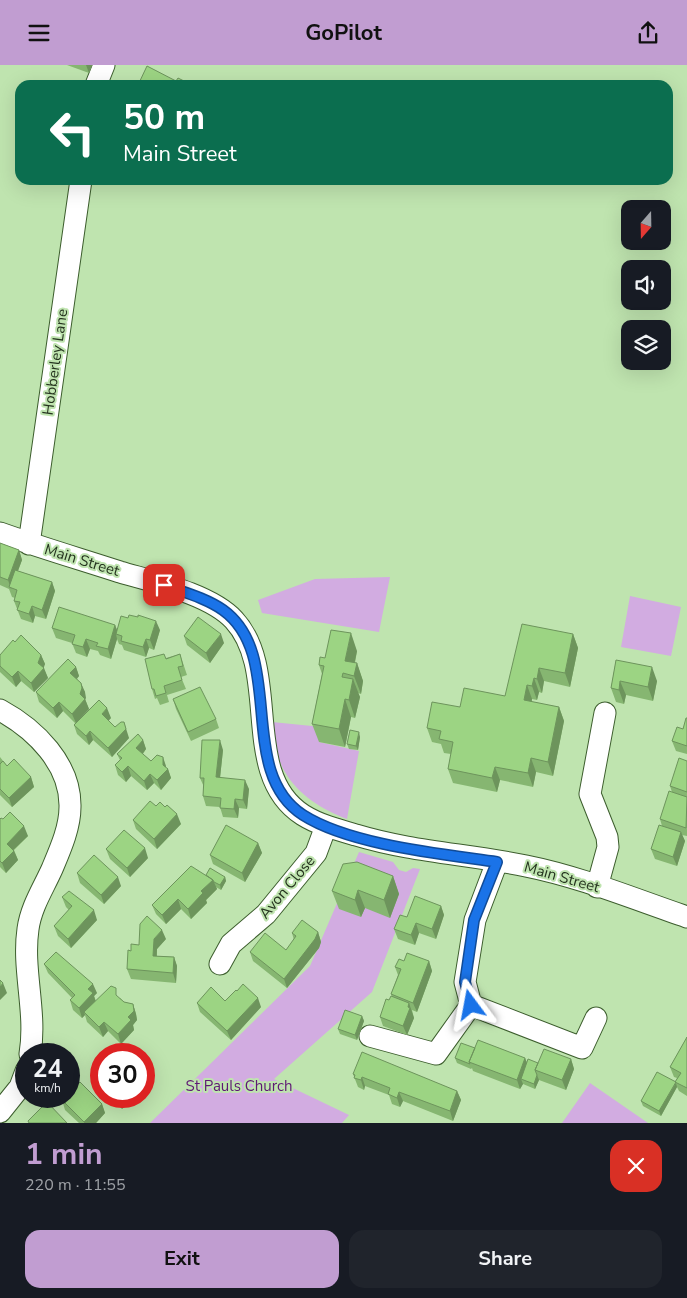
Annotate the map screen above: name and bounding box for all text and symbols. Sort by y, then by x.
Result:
text: GoPilot [305,18,382,48]
icon: menu [25,19,53,47]
icon: share [634,19,662,47]
text: 50 m [123,94,205,141]
icon: left [40,100,105,165]
text: Main Street [123,139,237,169]
north arrow [621,200,671,250]
map controls [621,200,671,370]
button: sound [621,260,671,310]
street label: Hobberley Lane [38,308,72,416]
button: layers [621,320,671,370]
street label: Main Street [42,539,123,581]
pin [143,564,185,606]
icon: arrive [150,571,178,599]
street label: Avon Close [255,851,319,923]
street label: Main Street [522,857,603,898]
position arrow [444,978,496,1030]
speed limit sign: 30 [90,1043,155,1108]
text: 24 [32,1052,63,1086]
park label: St Pauls Church [185,1076,293,1096]
text: km/h [34,1080,61,1096]
text: 1 min [25,1134,103,1175]
button: close [610,1140,662,1192]
text: 220 m · 11:55 [25,1174,126,1196]
button: Exit [25,1230,339,1288]
button: Share [349,1230,662,1288]

